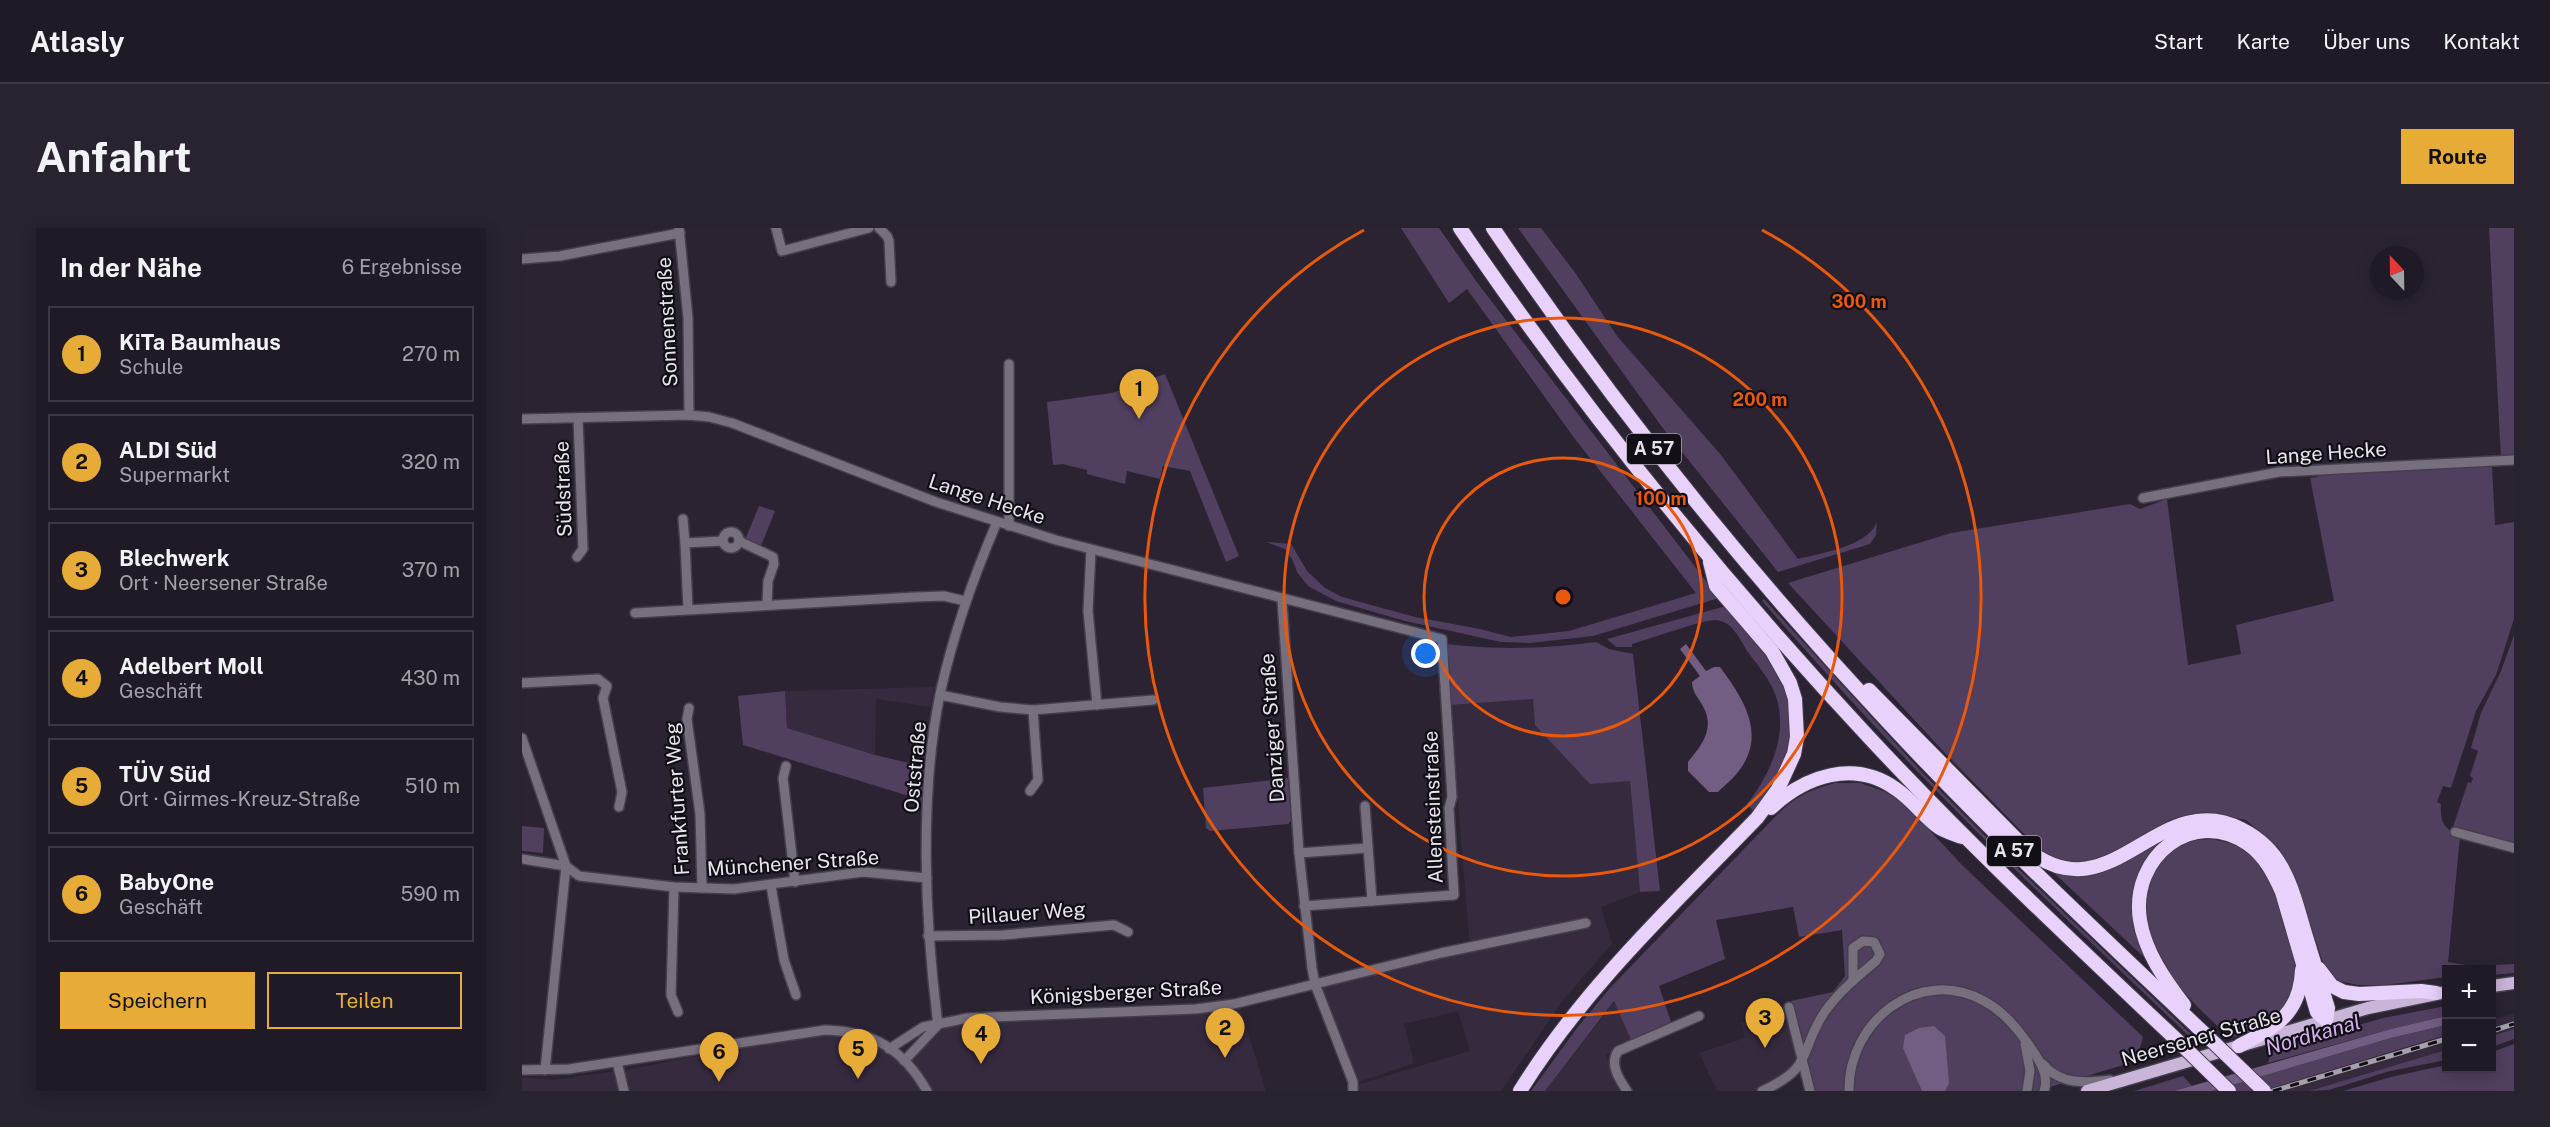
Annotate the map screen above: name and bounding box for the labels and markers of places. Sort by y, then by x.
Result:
pin: 1 [1120,370,1158,419]
centre of rings [1553,587,1573,607]
pin: 3 [1746,998,1784,1048]
pin: 2 [1206,1008,1244,1058]
pin: 4 [962,1014,1000,1064]
pin: 5 [838,1030,878,1079]
pin: 6 [700,1032,738,1082]

